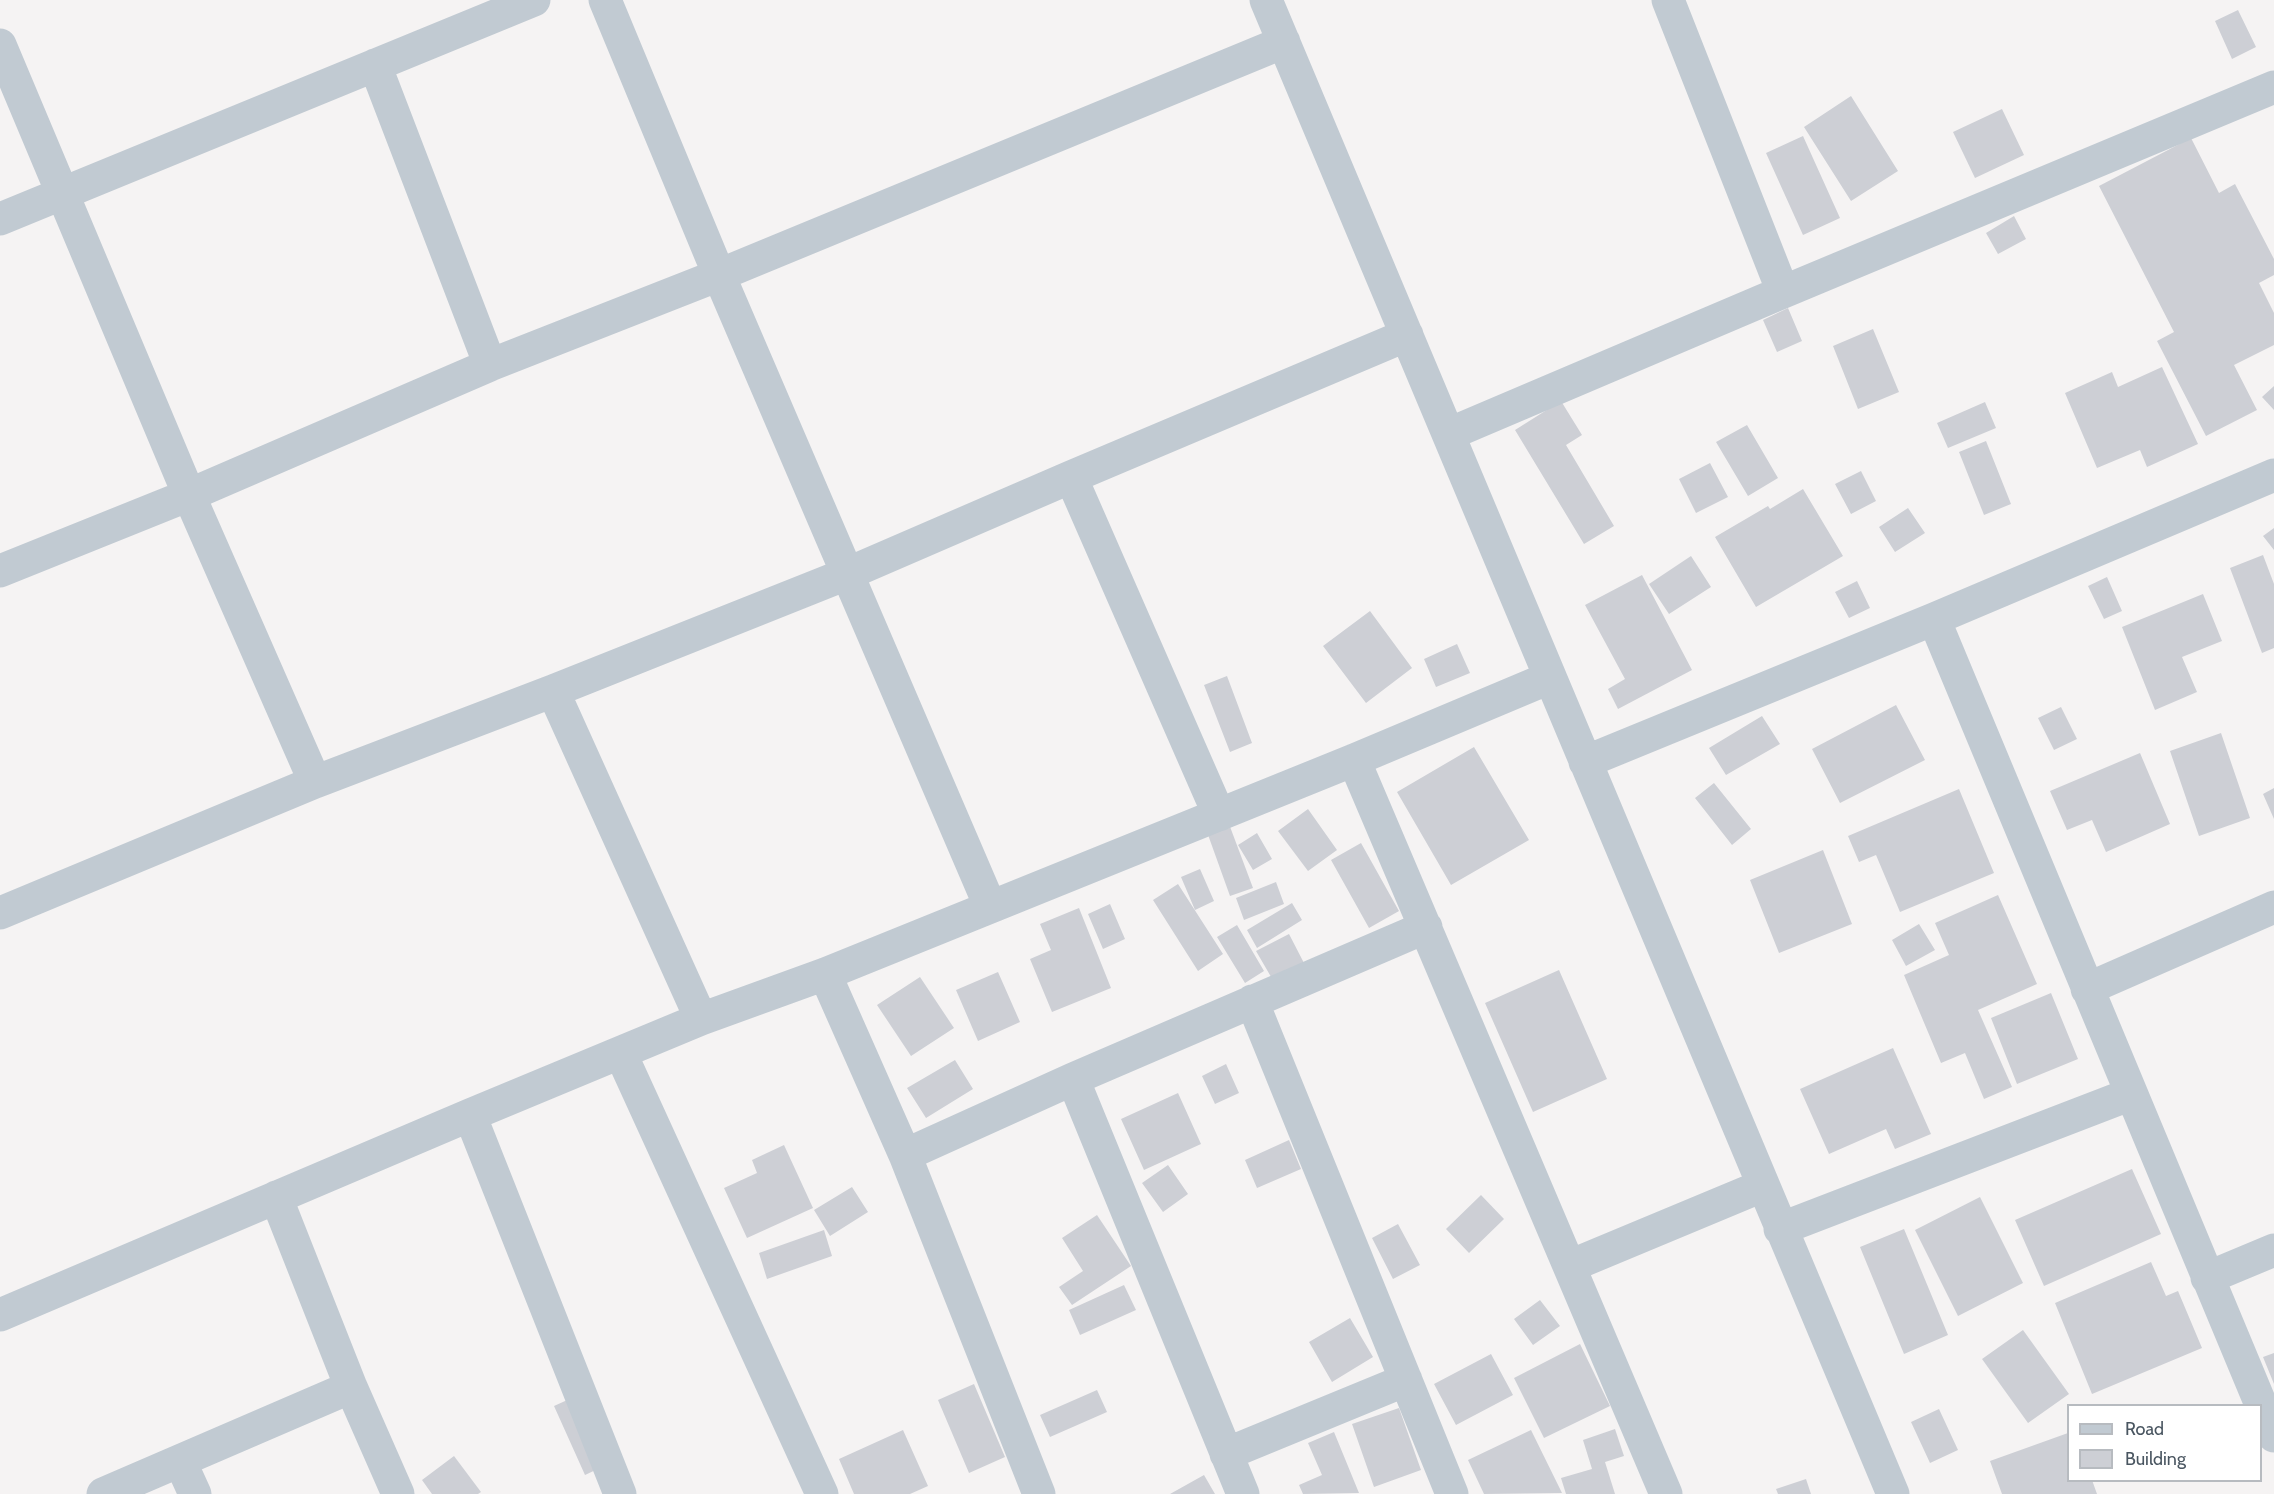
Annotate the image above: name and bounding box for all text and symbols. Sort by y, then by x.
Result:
legend [2067,1404,2262,1482]
text: Road [2125,1418,2164,1440]
text: Building [2125,1448,2186,1470]

